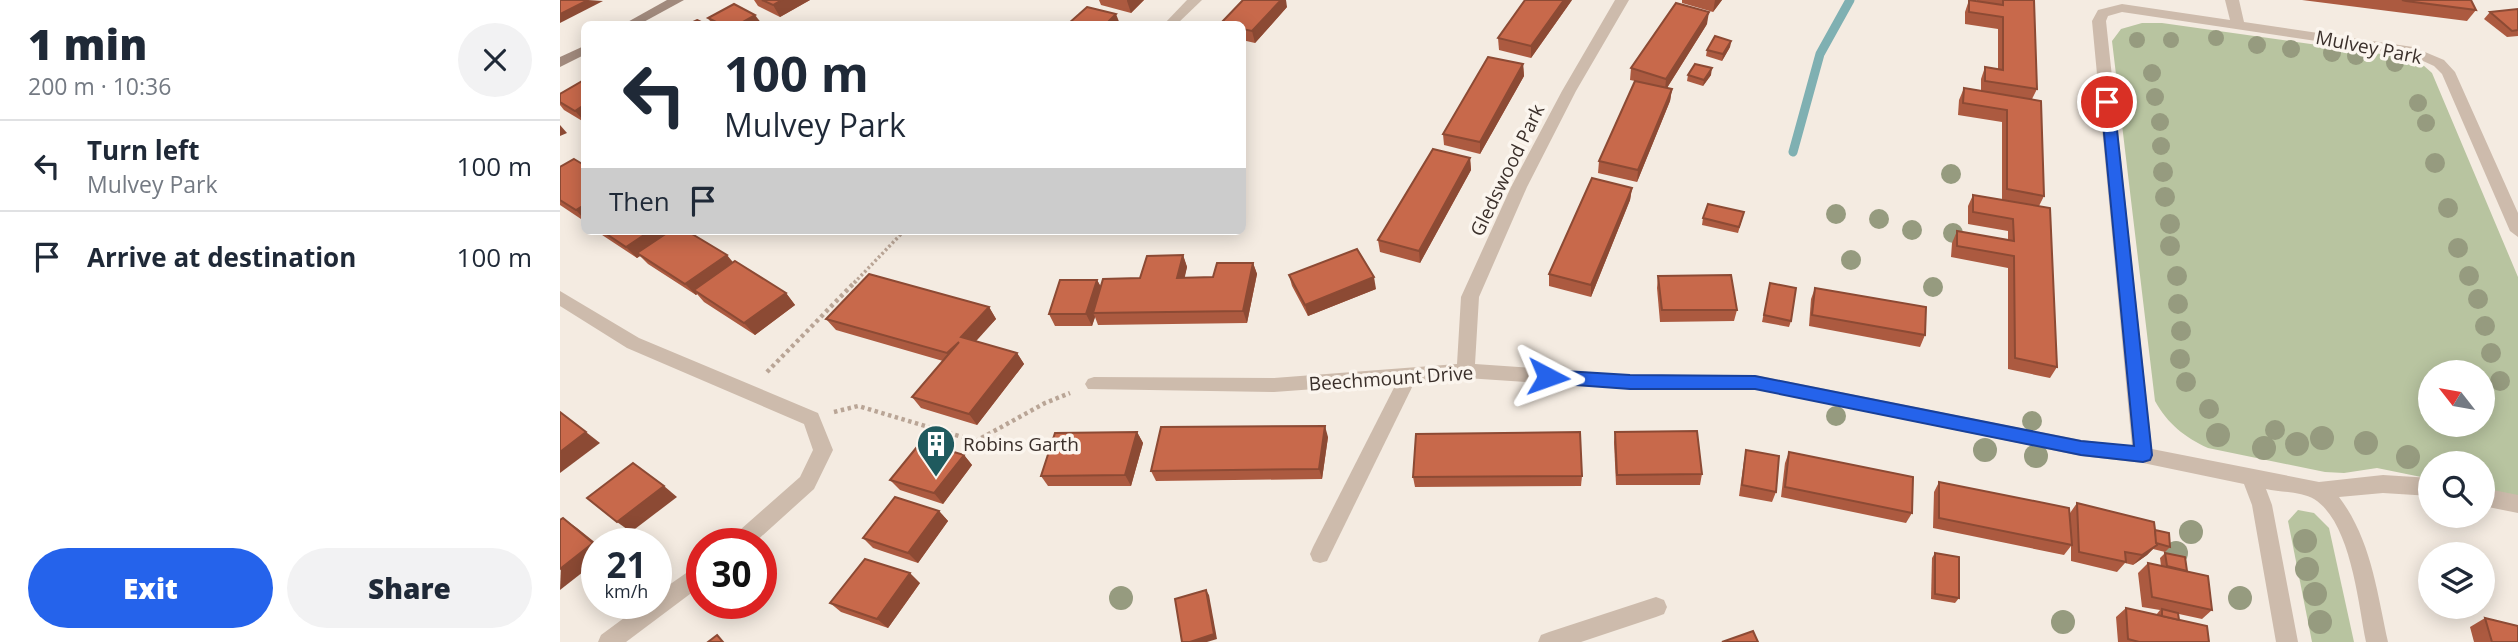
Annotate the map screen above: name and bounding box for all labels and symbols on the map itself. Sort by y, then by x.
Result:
street label: Mulvey Park [2314,24,2424,70]
pin [2077,72,2137,132]
street label: Gledswood Park [1464,100,1550,240]
position arrow [1511,340,1585,414]
street label: Beechmount Drive [1308,359,1474,397]
north arrow [2418,360,2496,438]
building icon: Robins Garth [915,423,957,478]
place label: Robins Garth [963,431,1079,457]
speed limit sign: 30 [686,528,777,619]

